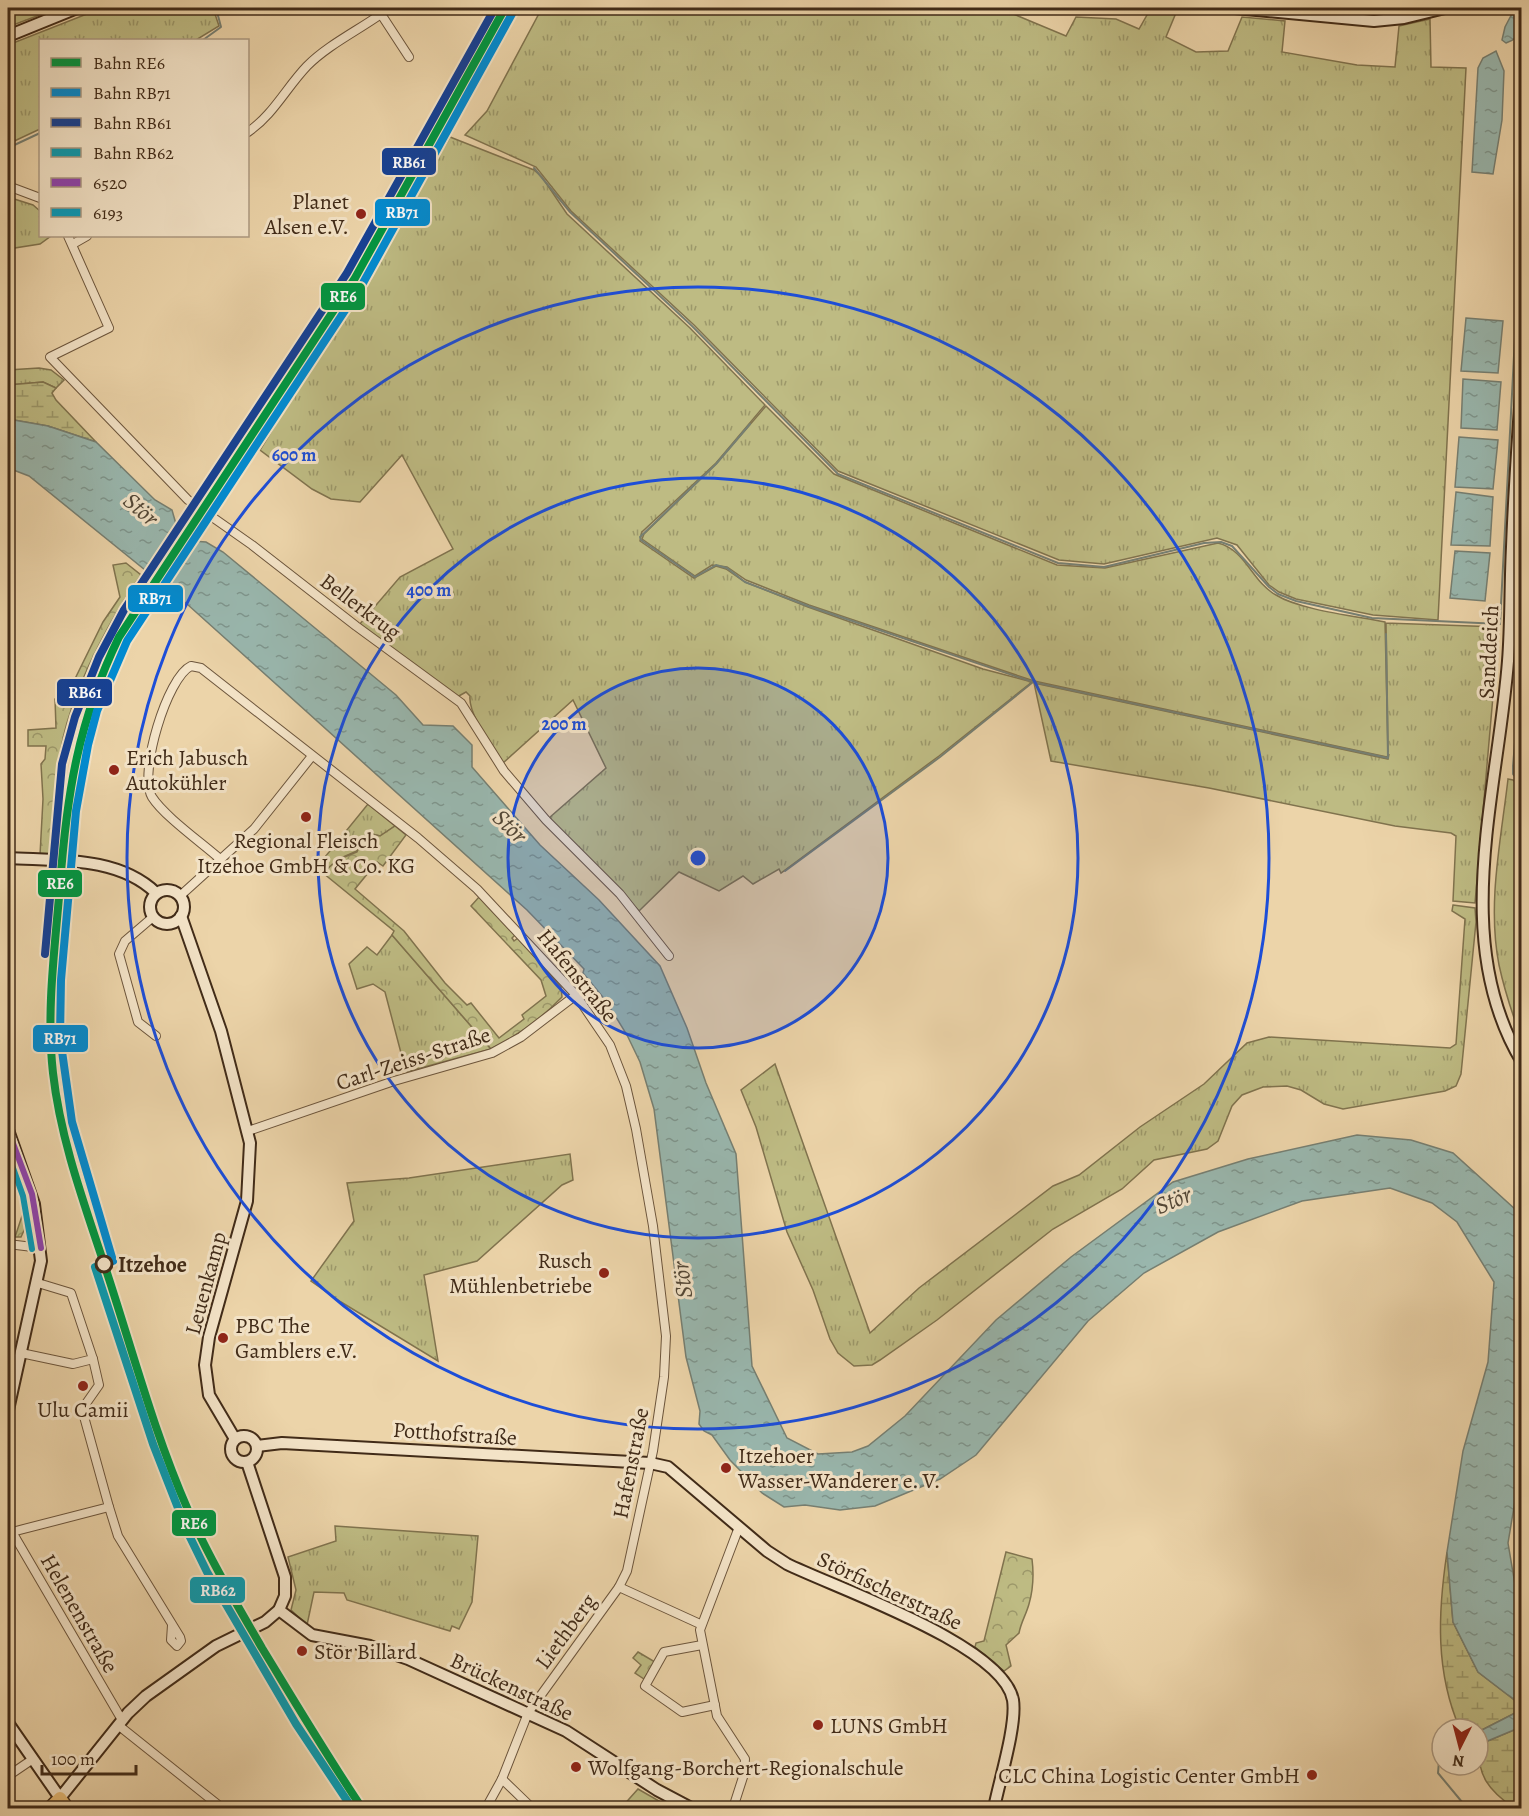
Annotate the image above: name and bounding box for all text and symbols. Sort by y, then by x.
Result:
legend [39,39,249,237]
text: Bahn RE6 [93,51,165,75]
text: Bahn RB71 [93,81,171,105]
text: Bahn RB61 [93,111,171,135]
text: Bahn RB62 [93,141,174,165]
line badge: RB61 [381,147,437,176]
text: RB61 [392,152,426,174]
text: 6520 [93,171,127,195]
place label: Planet Alsen e.V. [263,187,349,242]
line badge: RB71 [374,198,431,227]
text: 6193 [93,201,123,225]
text: RB71 [386,202,419,224]
marker: Planet Alsen e.V. [354,207,368,221]
line badge: RE6 [320,282,366,311]
text: RE6 [329,286,357,308]
text: 600 m [272,443,316,467]
water label: Stör [117,485,166,534]
street label: Bellerkrug [314,567,407,647]
text: 400 m [407,578,451,602]
line badge: RB71 [127,584,184,613]
text: RB71 [139,588,172,610]
street label: Sanddeich [1472,604,1506,700]
line badge: RB61 [56,678,113,707]
text: RB61 [68,682,102,704]
text: 200 m [541,712,587,736]
place label: Erich Jabusch Autokühler [125,743,248,798]
marker: Erich Jabusch Autokühler [107,763,121,777]
water label: Stör [486,802,535,851]
marker: Regional Fleisch Itzehoe GmbH & Co. KG [299,810,313,824]
place label: Regional Fleisch Itzehoe GmbH & Co. KG [197,826,415,881]
centre of rings [688,848,708,868]
line badge: RE6 [37,869,83,898]
text: RE6 [46,873,74,895]
street label: Hafenstraße [530,922,624,1029]
street label: Carl-Zeiss-Straße [332,1020,494,1098]
line badge: RB71 [32,1024,89,1053]
text: RB71 [44,1028,77,1050]
water label: Stör [1150,1178,1197,1222]
street label: Leuenkamp [178,1228,234,1338]
place label: Rusch Mühlenbetriebe [449,1246,592,1301]
place label: Itzehoe [118,1250,187,1280]
marker: Itzehoe [95,1255,113,1273]
water label: Stör [664,1259,700,1300]
marker: Rusch Mühlenbetriebe [597,1266,611,1280]
place label: PBC The Gamblers e.V. [235,1311,358,1366]
marker: PBC The Gamblers e.V. [216,1331,230,1345]
marker: Ulu Camii [76,1379,90,1393]
place label: Ulu Camii [37,1395,129,1425]
street label: Hafenstraße [606,1405,656,1521]
street label: Potthofstraße [392,1415,518,1453]
place label: Itzehoer Wasser-Wanderer e. V. [737,1441,940,1496]
marker: Itzehoer Wasser-Wanderer e. V. [719,1461,733,1475]
line badge: RE6 [171,1509,217,1537]
text: RE6 [180,1513,208,1535]
street label: Störfischerstraße [812,1544,967,1638]
street label: Helenenstraße [33,1549,125,1678]
line badge: RB62 [189,1576,246,1604]
text: RB62 [200,1580,236,1602]
street label: Liethberg [528,1588,603,1675]
place label: Stör Billard [314,1637,417,1667]
marker: Stör Billard [295,1644,309,1658]
street label: Brückenstraße [445,1645,578,1728]
place label: LUNS GmbH [830,1711,948,1741]
north arrow [1430,1717,1490,1777]
marker: LUNS GmbH [811,1718,825,1732]
scale bar [42,1738,136,1776]
text: 100 m [51,1747,95,1771]
text: N [1451,1749,1465,1772]
place label: Wolfgang-Borchert-Regionalschule [587,1753,903,1783]
marker: Wolfgang-Borchert-Regionalschule [569,1760,583,1774]
place label: CLC China Logistic Center GmbH [998,1761,1300,1791]
marker: CLC China Logistic Center GmbH [1305,1768,1319,1782]

